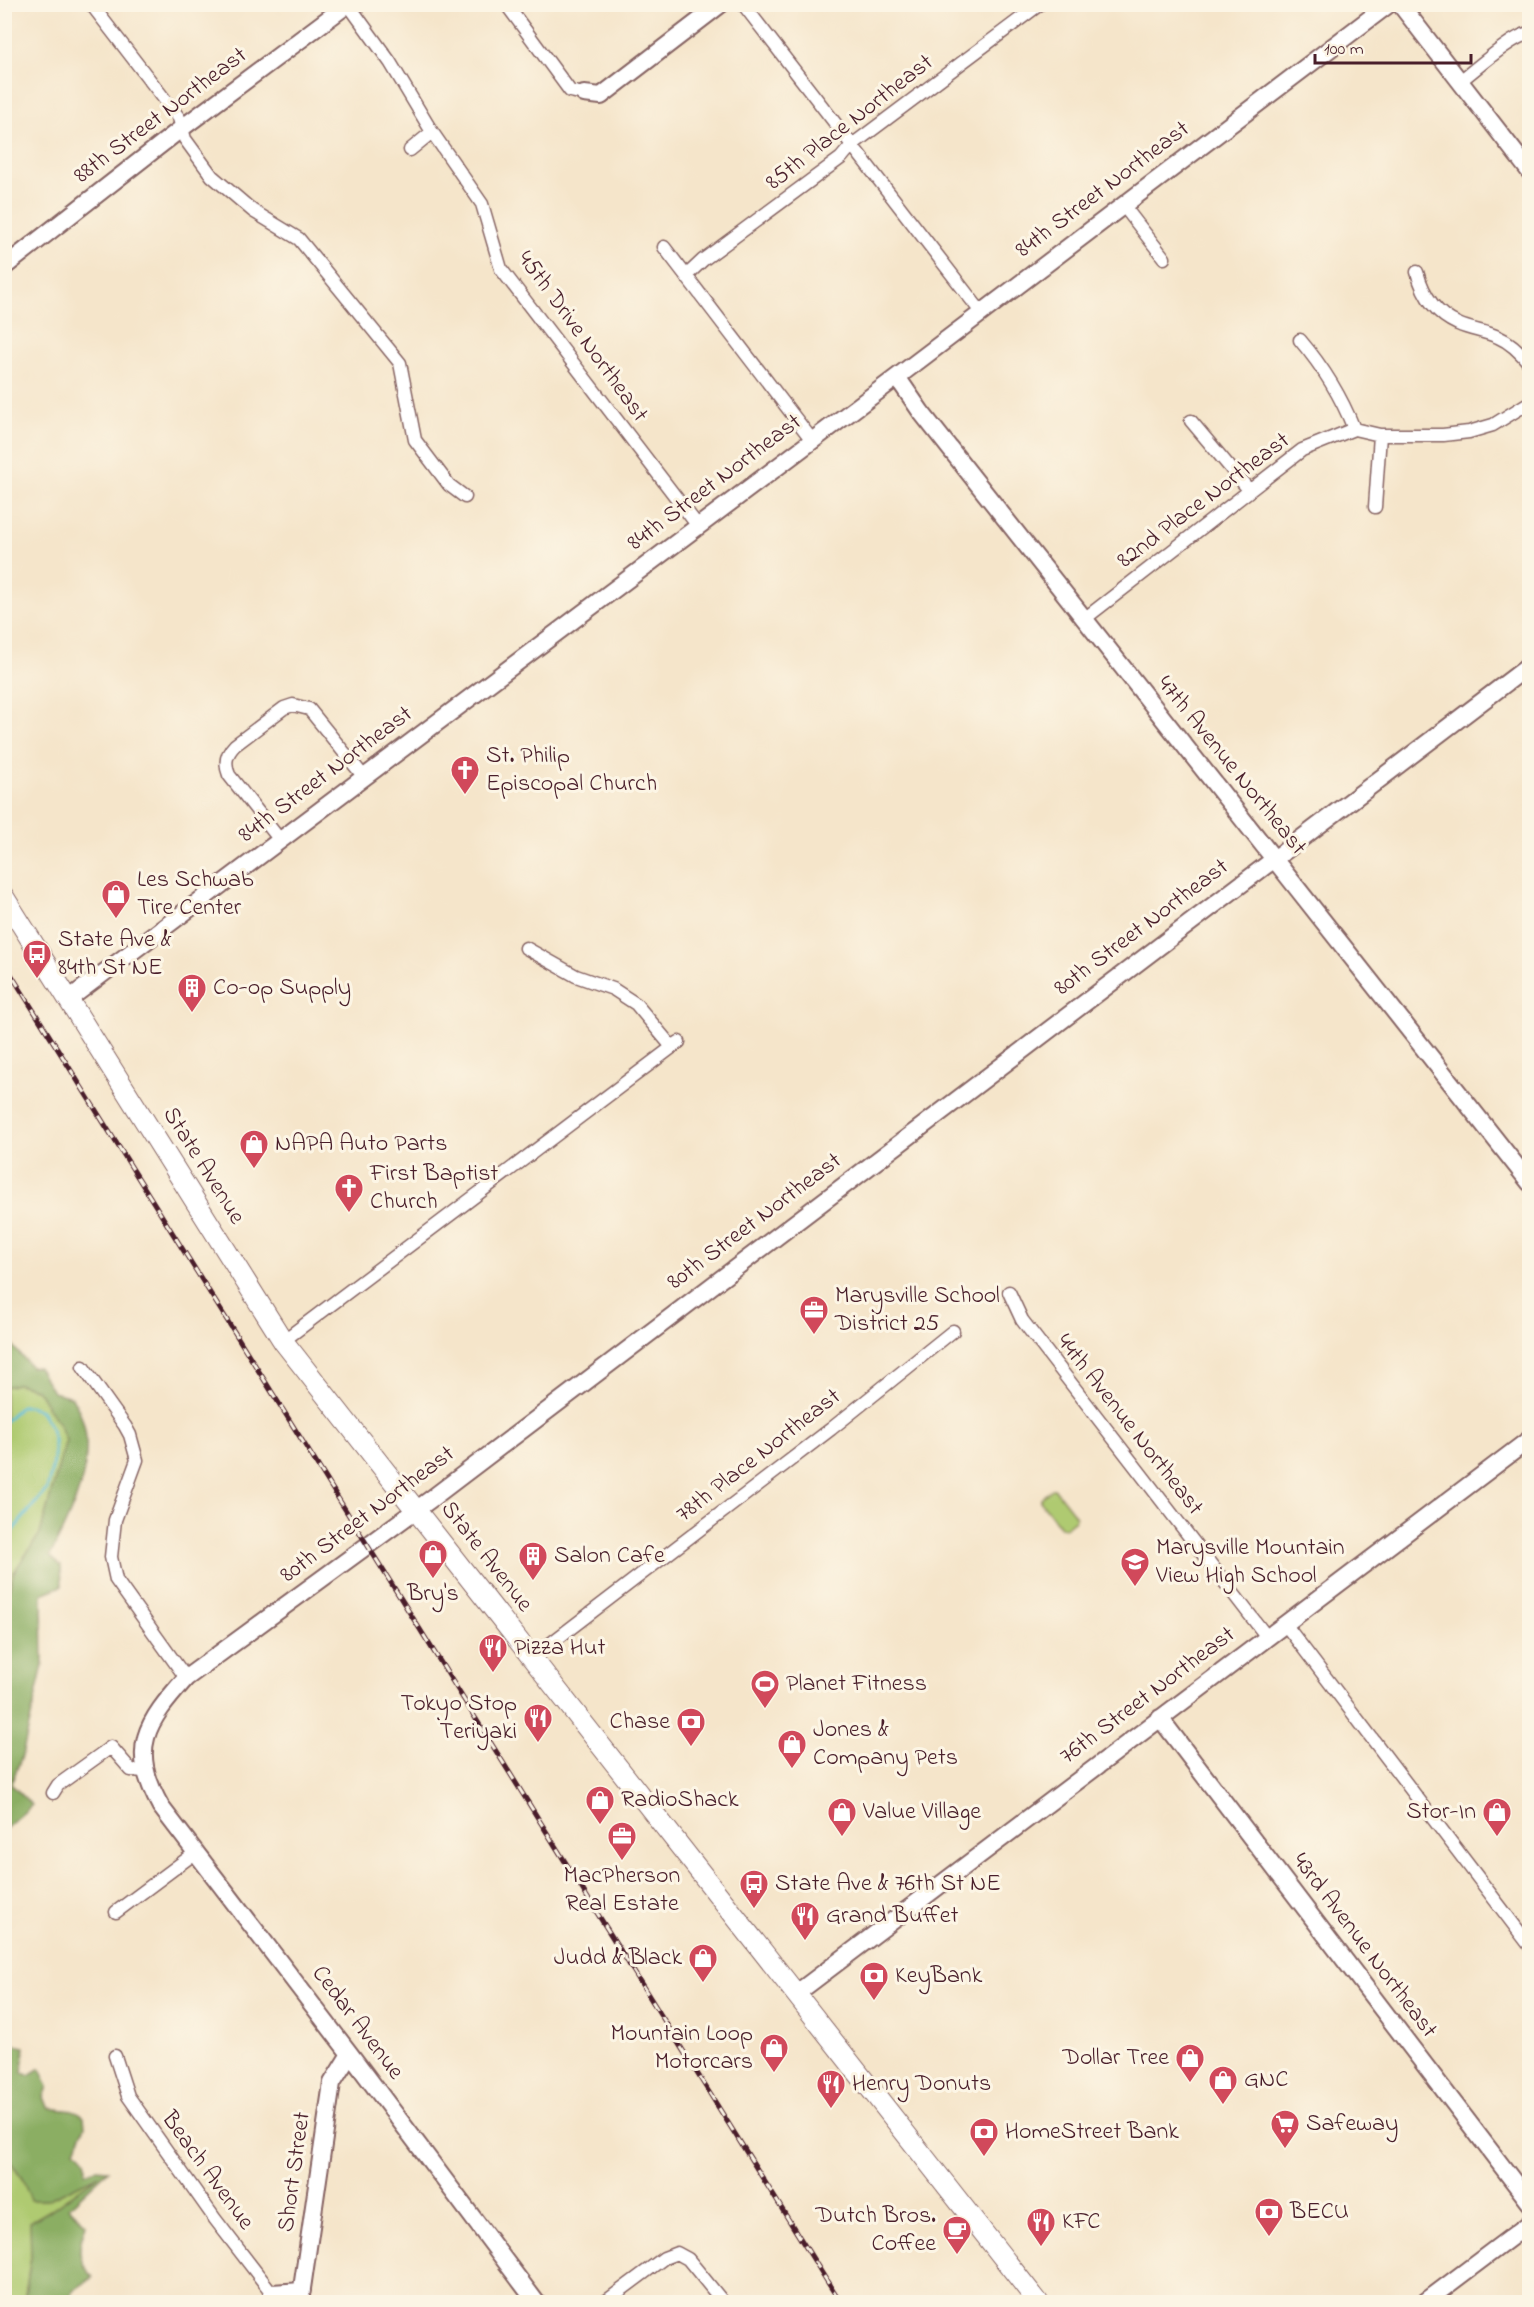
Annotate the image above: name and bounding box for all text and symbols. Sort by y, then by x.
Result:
scale bar [1315,27,1471,65]
text: 100 m [1324,37,1364,63]
street label: 88th Street Northeast [67,39,255,193]
street label: 85th Place Northeast [759,46,941,200]
street label: 84th Street Northeast [1008,113,1198,267]
street label: 45th Drive Northeast [508,244,656,430]
street label: 84th Street Northeast [620,406,810,560]
street label: 82nd Place Northeast [1110,424,1298,578]
street label: 47th Avenue Northeast [1147,668,1315,864]
street label: 84th Street Northeast [231,698,421,852]
place label: St. Philip Episcopal Church [486,739,657,802]
church icon: St. Philip Episcopal Church [449,754,481,796]
street label: 80th Street Northeast [1047,851,1237,1005]
place label: Les Schwab Tire Center [137,863,254,926]
shop icon: Les Schwab Tire Center [100,878,132,920]
place label: State Ave & 84th St NE [58,923,172,986]
bus stop icon: State Ave & 84th St NE [21,938,53,980]
place label: Co-op Supply [213,971,351,1007]
building icon: Co-op Supply [176,972,208,1014]
street label: State Avenue [153,1100,253,1232]
place label: NAPA Auto Parts [275,1127,447,1162]
shop icon: NAPA Auto Parts [238,1128,270,1170]
street label: 80th Street Northeast [660,1145,850,1299]
place label: First Baptist Church [369,1157,498,1220]
church icon: First Baptist Church [333,1172,365,1214]
place label: Marysville School District 25 [834,1279,1000,1342]
office icon: Marysville School District 25 [798,1294,830,1336]
street label: 44th Avenue Northeast [1047,1327,1211,1523]
street label: 78th Place Northeast [669,1380,849,1532]
street label: 80th Street Northeast [273,1438,463,1592]
street label: State Avenue [431,1494,541,1620]
place label: Marysville Mountain View High School [1155,1531,1345,1594]
shop icon: Bry's [417,1538,449,1580]
place label: Salon Cafe [554,1539,665,1574]
building icon: Salon Cafe [517,1540,549,1582]
school or university icon: Marysville Mountain View High School [1119,1546,1151,1588]
place label: Bry's [406,1577,459,1613]
street label: 76th Street Northeast [1053,1618,1243,1774]
place label: Pizza Hut [514,1631,606,1666]
restaurant icon: Pizza Hut [477,1632,509,1674]
place label: Planet Fitness [786,1667,927,1702]
sports icon: Planet Fitness [749,1668,781,1710]
place label: Tokyo Stop Teriyaki [400,1687,517,1751]
restaurant icon: Tokyo Stop Teriyaki [522,1702,554,1744]
place label: Chase [609,1705,670,1740]
bank icon: Chase [675,1706,707,1748]
place label: Jones & Company Pets [813,1713,958,1777]
shop icon: Jones & Company Pets [776,1728,808,1770]
place label: RadioShack [621,1783,739,1818]
shop icon: RadioShack [584,1784,616,1826]
place label: Value Village [862,1795,981,1830]
place label: Stor-In [1406,1795,1476,1830]
shop icon: Value Village [826,1796,858,1838]
shop icon: Stor-In [1481,1796,1513,1838]
office icon: MacPherson Real Estate [606,1820,638,1862]
street label: 43rd Avenue Northeast [1283,1846,1445,2046]
place label: MacPherson Real Estate [564,1859,680,1922]
place label: State Ave & 76th St NE [775,1867,1001,1902]
bus stop icon: State Ave & 76th St NE [738,1868,770,1910]
place label: Grand Buffet [826,1899,959,1934]
restaurant icon: Grand Buffet [789,1900,821,1942]
place label: Judd & Black [554,1941,682,1976]
shop icon: Judd & Black [687,1942,719,1984]
street label: Cedar Avenue [302,1958,412,2088]
place label: KeyBank [895,1959,983,1995]
bank icon: KeyBank [858,1960,890,2002]
place label: Mountain Loop Motorcars [610,2017,753,2080]
shop icon: Mountain Loop Motorcars [758,2032,790,2074]
place label: Dollar Tree [1061,2041,1169,2076]
shop icon: Dollar Tree [1174,2042,1206,2084]
place label: GNC [1244,2063,1288,2098]
shop icon: GNC [1207,2064,1239,2106]
place label: Henry Donuts [852,2067,991,2103]
restaurant icon: Henry Donuts [815,2068,847,2110]
street label: Beach Avenue [151,2103,262,2238]
place label: Safeway [1306,2107,1398,2143]
supermarket icon: Safeway [1269,2108,1301,2150]
street label: Short Street [269,2110,321,2234]
place label: HomeStreet Bank [1005,2115,1179,2150]
bank icon: HomeStreet Bank [968,2116,1000,2158]
place label: BECU [1289,2195,1349,2230]
bank icon: BECU [1253,2196,1285,2238]
place label: Dutch Bros. Coffee [814,2199,936,2262]
place label: KFC [1062,2205,1100,2240]
restaurant icon: KFC [1025,2206,1057,2248]
cafe icon: Dutch Bros. Coffee [941,2214,973,2256]

